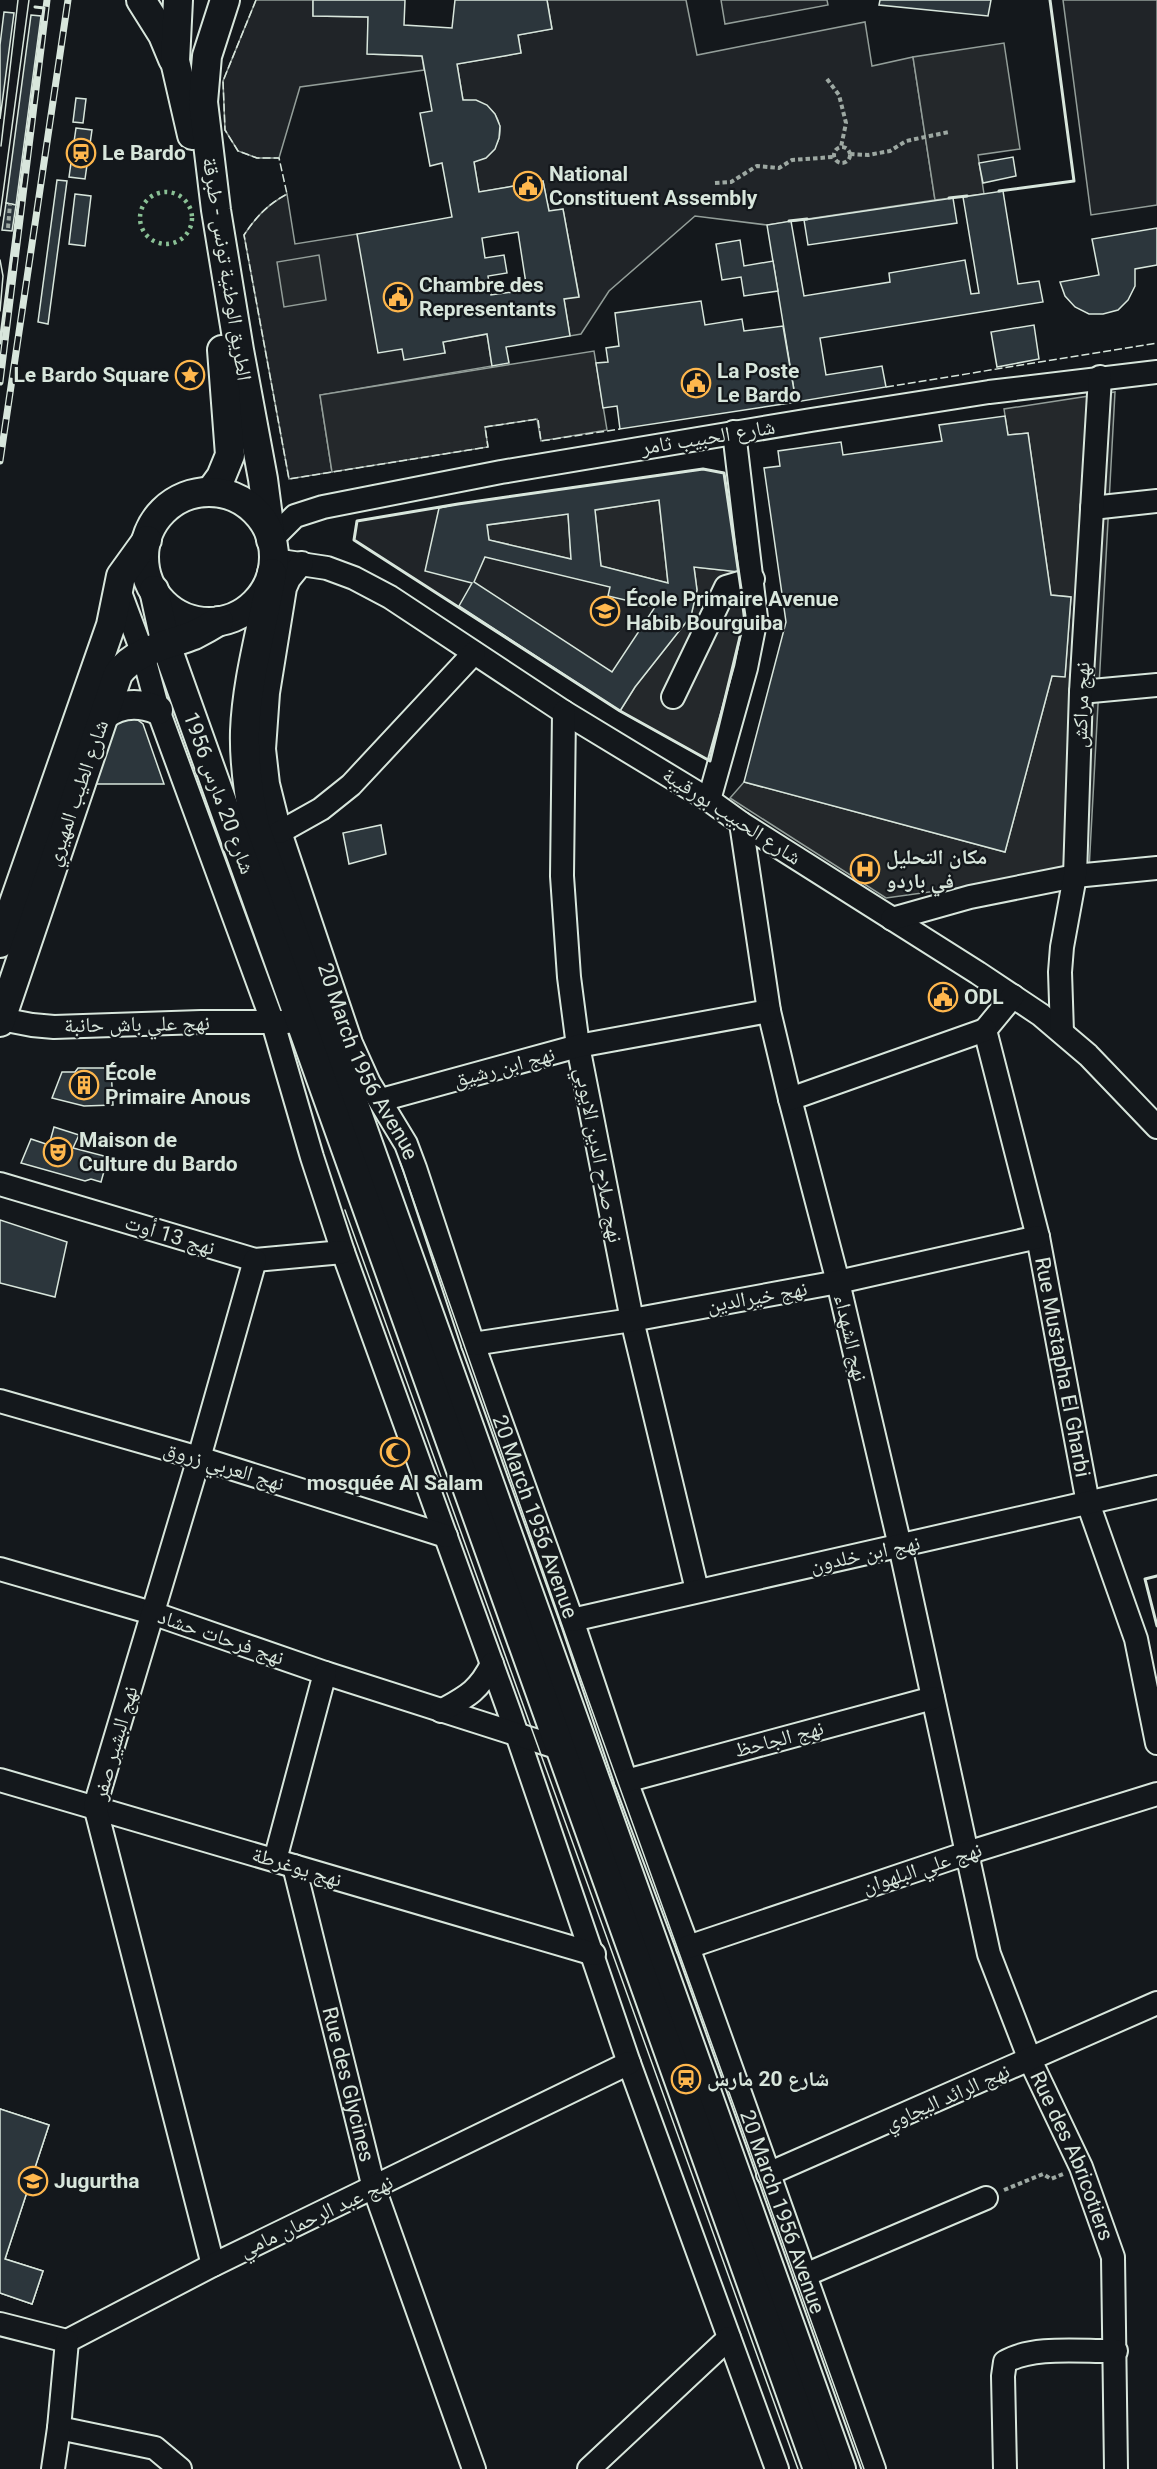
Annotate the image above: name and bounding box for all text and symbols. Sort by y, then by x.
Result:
station icon: Le Bardo [65,137,97,169]
place label: Le Bardo [102,141,186,165]
street label: الطريق الوطنية تونس - طبرقة [197,156,257,383]
place label: National Constituent Assembly [549,162,758,210]
public building icon: National Constituent Assembly [512,170,544,202]
place label: Chambre des Representants [419,273,557,321]
public building icon: Chambre des Representants [382,281,414,313]
place icon: Le Bardo Square [174,359,206,391]
place label: La Poste Le Bardo [717,359,801,407]
place label: Le Bardo Square [13,363,169,387]
public building icon: La Poste Le Bardo [680,367,712,399]
street label: شارع الحبيب ثامر [638,415,777,461]
place label: École Primaire Avenue Habib Bourguiba [626,587,839,635]
school or university icon: École Primaire Avenue Habib Bourguiba [589,595,621,627]
street label: نهج مراكش [1068,662,1095,748]
street label: شارع 20 مارس 1956 [178,709,259,878]
street label: شارع الطيب المهيري [41,717,117,871]
street label: شارع الحبيب بورقيبة [658,762,806,871]
place label: مكان التحليل في باردو [886,845,987,897]
hospital icon: مكان التحليل في باردو [849,853,881,885]
street label: 20 March 1956 Avenue [313,960,423,1163]
public building icon: ODL [927,981,959,1013]
place label: ODL [964,985,1004,1009]
street label: نهج علي باش حانبة [64,1011,210,1042]
street label: نهج ابن رشيق [451,1042,558,1093]
place label: École Primaire Anous [105,1061,251,1109]
street label: نهج صلاح الدين الايوبي [566,1065,628,1246]
building icon: École Primaire Anous [68,1069,100,1101]
place label: Maison de Culture du Bardo [79,1128,238,1176]
theatre icon: Maison de Culture du Bardo [42,1136,74,1168]
street label: نهج 13 أوت [122,1209,218,1261]
street label: Rue Mustapha El Gharbi [1030,1255,1095,1479]
street label: نهج خيرالدين [705,1276,809,1319]
street label: نهج الشهداء [828,1292,873,1384]
street label: 20 March 1956 Avenue [487,1412,582,1622]
street label: نهج العربي زروق [160,1436,287,1500]
mosque icon: mosquée Al Salam [379,1436,411,1468]
place label: mosquée Al Salam [307,1471,483,1495]
street label: نهج ابن خلدون [808,1531,922,1578]
street label: نهج فرحات حشاد [155,1604,287,1671]
street label: نهج البشير صفر [87,1684,144,1804]
street label: نهج الجاحظ [732,1716,826,1763]
street label: نهج علي البلهوان [859,1837,986,1903]
street label: نهج يوغرطة [249,1842,345,1893]
street label: Rue des Glycines [317,2004,379,2164]
street label: نهج الرائد البجاوي [881,2059,1015,2139]
station icon: شارع 20 مارس [670,2063,702,2095]
place label: شارع 20 مارس [707,2067,829,2092]
street label: Rue des Abricotiers [1025,2067,1118,2244]
street label: 20 March 1956 Avenue [735,2107,830,2317]
school or university icon: Jugurtha [17,2165,49,2197]
place label: Jugurtha [54,2169,140,2193]
street label: نهج عبد الرحمان مامي [235,2170,398,2266]

